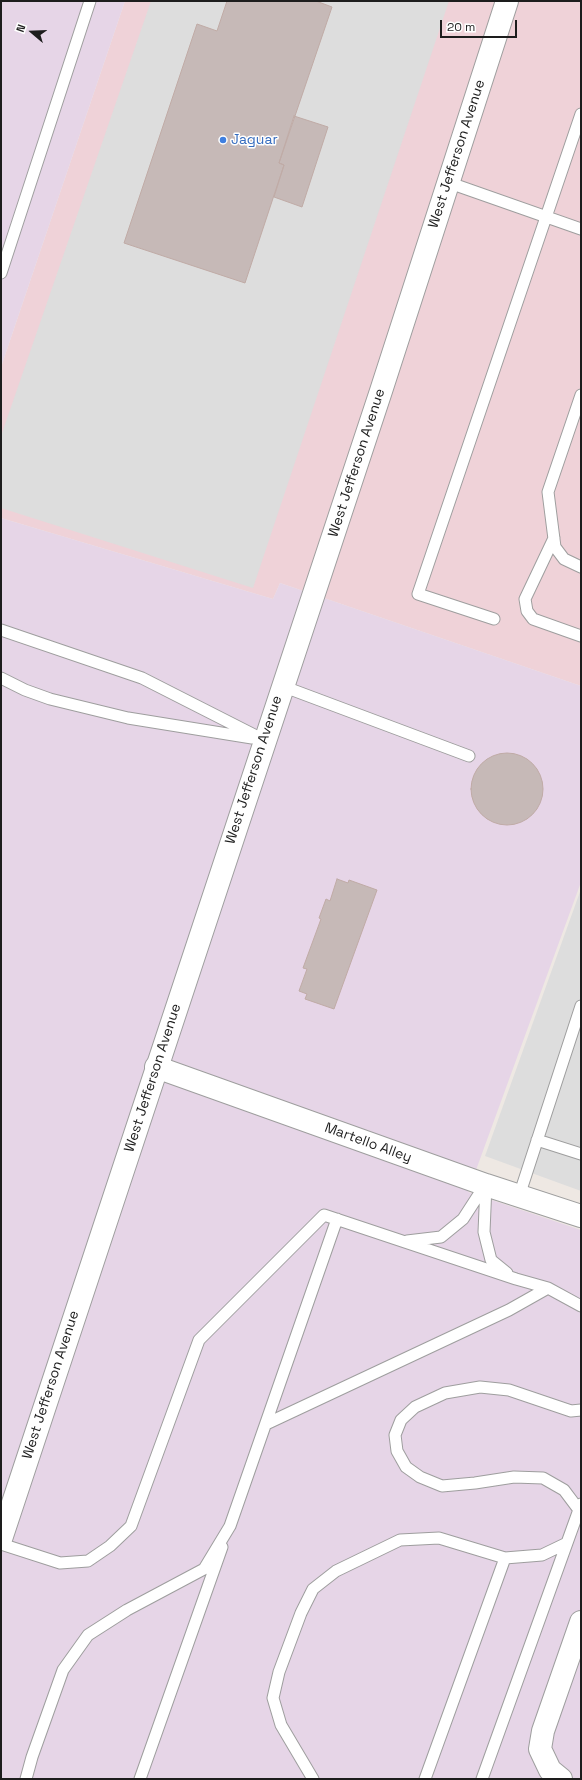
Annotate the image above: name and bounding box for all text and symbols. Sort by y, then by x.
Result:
north arrow [12,12,52,52]
scale bar [442,12,519,38]
text: 20 m [447,19,475,35]
text: N [13,22,28,34]
street label: West Jefferson Avenue [425,78,489,230]
place label: Jaguar [231,132,278,148]
marker: Jaguar [218,135,228,145]
street label: West Jefferson Avenue [325,387,389,539]
street label: West Jefferson Avenue [222,694,286,846]
street label: West Jefferson Avenue [121,1002,185,1154]
street label: Martello Alley [322,1119,414,1167]
street label: West Jefferson Avenue [19,1309,83,1461]

